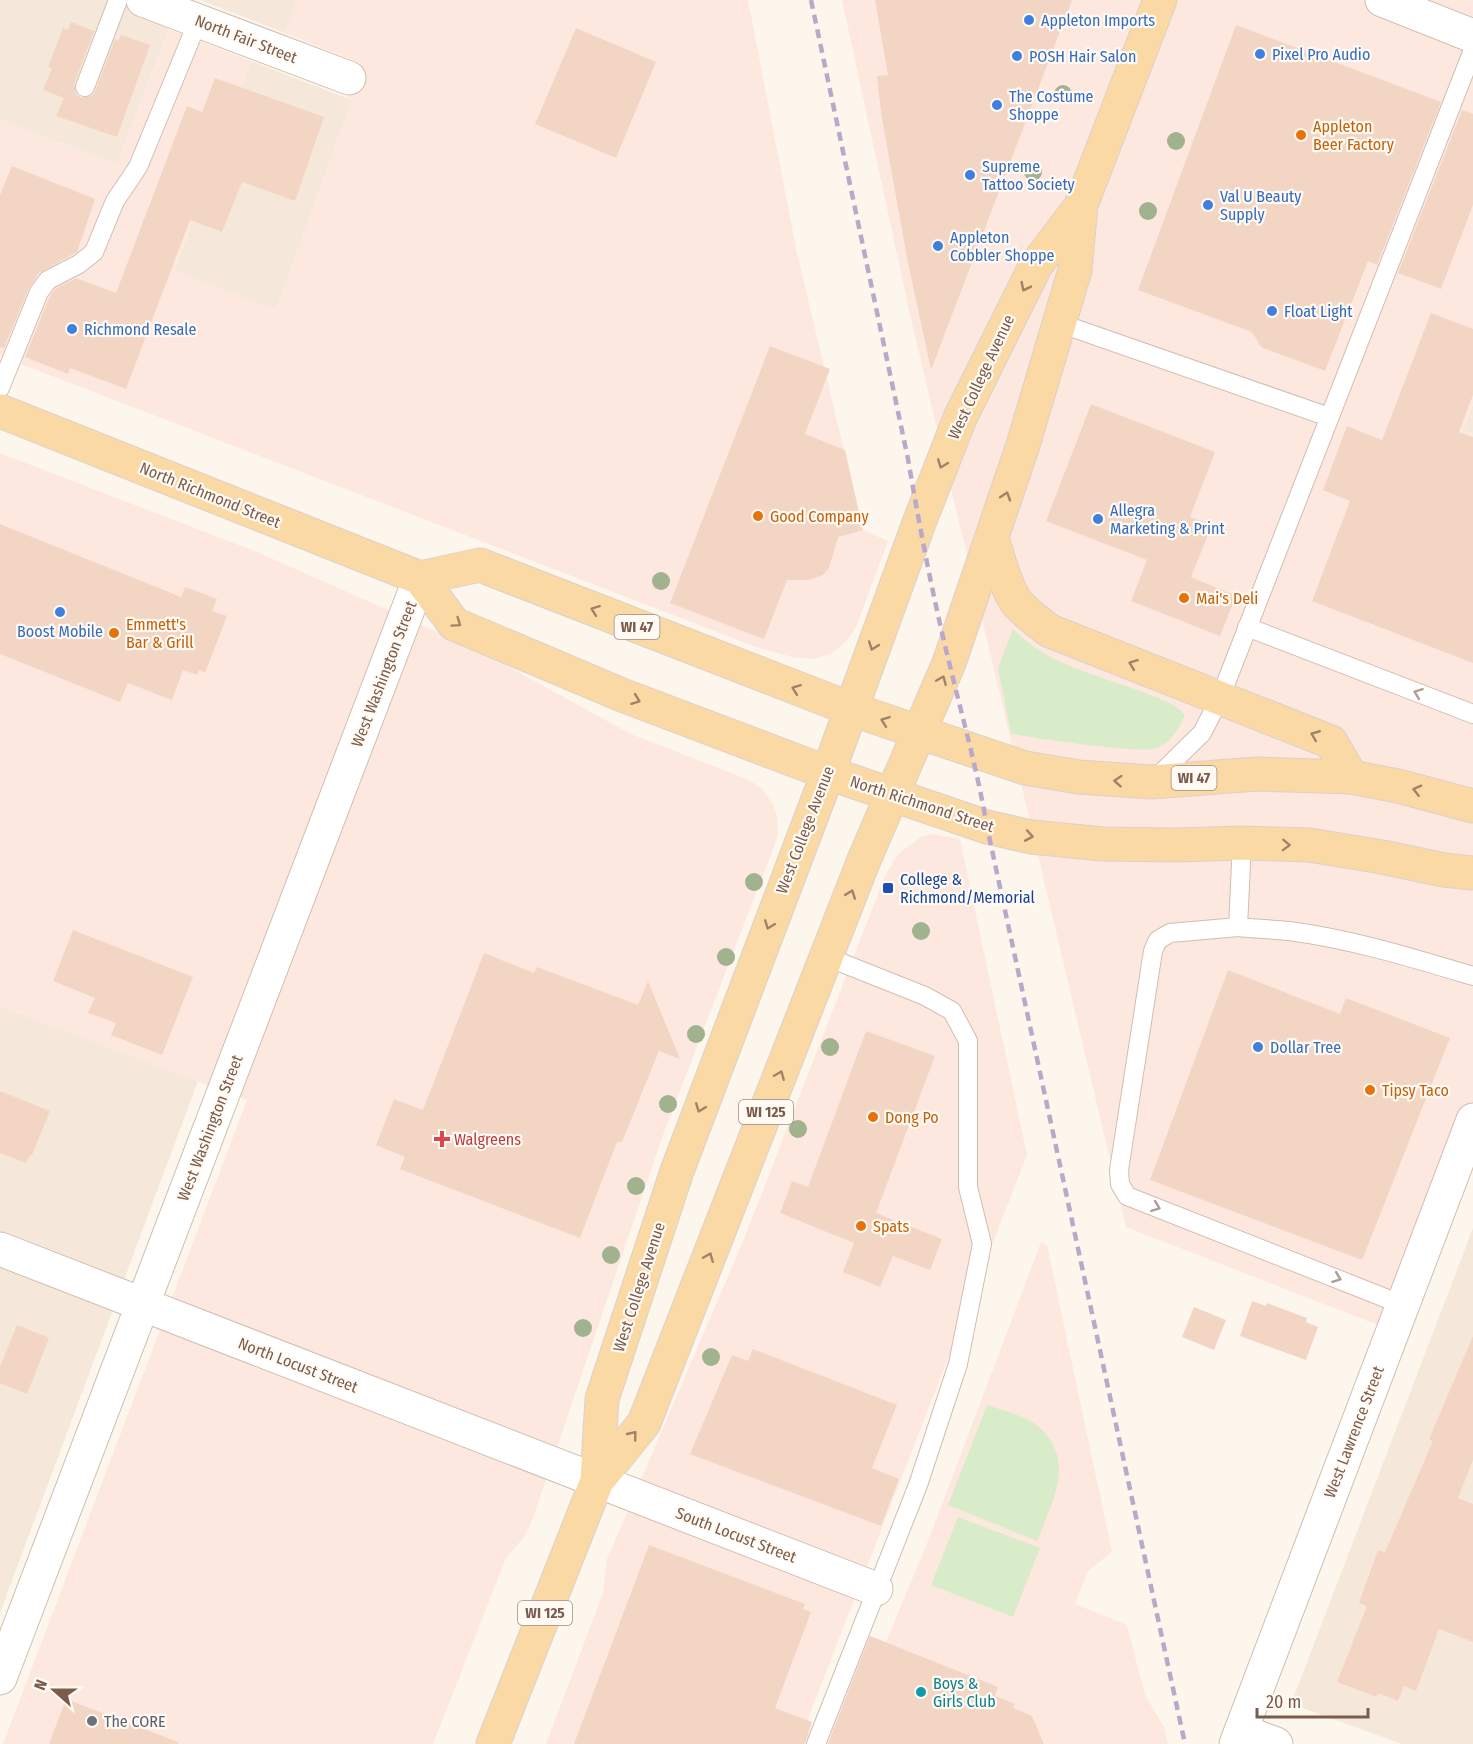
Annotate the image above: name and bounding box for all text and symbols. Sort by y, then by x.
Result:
street label: North Fair Street [192,11,300,67]
place label: Appleton Imports [1041,11,1155,30]
marker: Appleton Imports [1022,13,1036,27]
place label: Pixel Pro Audio [1272,45,1370,64]
place label: POSH Hair Salon [1029,47,1136,66]
marker: Pixel Pro Audio [1253,47,1267,61]
marker: POSH Hair Salon [1010,49,1024,63]
place label: The Costume Shoppe [1009,87,1093,124]
marker: The Costume Shoppe [990,98,1004,112]
place label: Appleton Beer Factory [1313,117,1395,154]
marker: Appleton Beer Factory [1294,128,1308,142]
place label: Supreme Tattoo Society [982,157,1076,194]
marker: Supreme Tattoo Society [963,168,977,182]
place label: Val U Beauty Supply [1220,187,1302,224]
marker: Val U Beauty Supply [1201,198,1215,212]
place label: Appleton Cobbler Shoppe [950,228,1054,265]
marker: Appleton Cobbler Shoppe [931,239,945,253]
one-way arrow [1020,281,1032,292]
place label: Float Light [1284,302,1353,321]
marker: Float Light [1265,304,1279,318]
street label: West College Avenue [944,312,1018,442]
place label: Richmond Resale [84,320,196,339]
marker: Richmond Resale [65,322,79,336]
street label: North Richmond Street [137,458,284,532]
one-way arrow [937,458,949,469]
one-way arrow [999,491,1011,502]
place label: Allegra Marketing & Print [1110,501,1225,538]
place label: Good Company [770,507,869,526]
marker: Good Company [751,509,765,523]
marker: Allegra Marketing & Print [1091,512,1105,526]
place label: Mai's Deli [1196,589,1258,608]
marker: Mai's Deli [1177,591,1191,605]
street label: West Washington Street [347,598,421,750]
marker: Boost Mobile [53,605,67,619]
one-way arrow [590,605,600,618]
place label: Emmett's Bar & Grill [126,615,194,652]
road number: WI 47 [614,615,660,639]
one-way arrow [450,616,461,627]
place label: Boost Mobile [17,622,103,641]
marker: Emmett's Bar & Grill [107,626,121,640]
one-way arrow [868,640,881,651]
one-way arrow [1128,659,1139,671]
one-way arrow [935,675,947,686]
one-way arrow [791,684,802,696]
one-way arrow [1414,688,1425,700]
one-way arrow [629,693,640,705]
one-way arrow [880,716,891,729]
one-way arrow [1310,730,1321,742]
street label: West College Avenue [772,763,838,896]
road number: WI 47 [1172,766,1216,790]
street label: North Richmond Street [848,772,997,836]
one-way arrow [1114,774,1123,787]
one-way arrow [1412,785,1422,798]
one-way arrow [1024,829,1033,841]
one-way arrow [1282,838,1291,851]
place label: College & Richmond/Memorial [900,870,1035,907]
marker: College & Richmond/Memorial [881,881,895,895]
one-way arrow [844,889,857,899]
one-way arrow [764,919,776,930]
place label: Dollar Tree [1270,1038,1341,1057]
marker: Dollar Tree [1251,1040,1265,1054]
street label: West Washington Street [173,1052,247,1204]
one-way arrow [773,1070,786,1081]
place label: Tipsy Taco [1382,1081,1449,1100]
marker: Tipsy Taco [1363,1083,1377,1097]
road number: WI 125 [739,1100,793,1124]
one-way arrow [695,1102,708,1113]
place label: Dong Po [885,1108,939,1127]
marker: Dong Po [866,1110,880,1124]
place label: Walgreens [454,1130,521,1149]
marker: Walgreens [435,1132,449,1146]
one-way arrow [1149,1200,1160,1212]
place label: Spats [873,1217,909,1236]
marker: Spats [854,1219,868,1233]
street label: West College Avenue [609,1220,669,1354]
one-way arrow [702,1252,714,1263]
one-way arrow [1331,1271,1342,1284]
street label: North Locust Street [236,1333,361,1397]
street label: West Lawrence Street [1320,1363,1388,1501]
one-way arrow [625,1431,636,1442]
street label: South Locust Street [673,1503,800,1567]
road number: WI 125 [518,1601,572,1625]
north arrow [24,1660,84,1720]
place label: Boys & Girls Club [933,1674,996,1711]
text: N [30,1677,51,1693]
scale bar [1257,1681,1368,1719]
marker: Boys & Girls Club [914,1685,928,1699]
text: 20 m [1266,1691,1301,1713]
place label: The CORE [104,1712,166,1731]
marker: The CORE [85,1714,99,1728]

